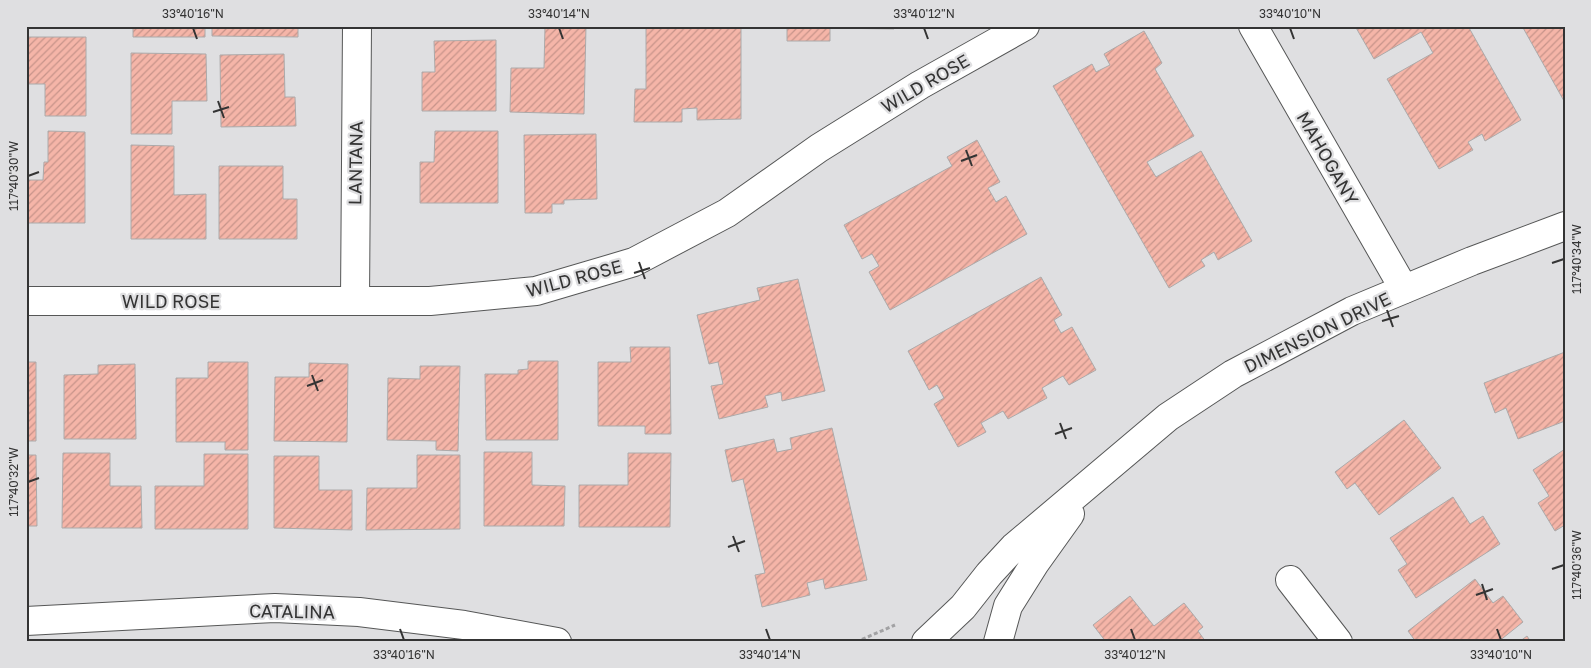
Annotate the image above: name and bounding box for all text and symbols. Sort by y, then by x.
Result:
text: 33°40'16"N [162,6,224,21]
text: 33°40'14"N [528,6,590,21]
text: 33°40'12"N [893,6,955,21]
text: 33°40'10"N [1259,6,1321,21]
street label: WILD ROSE [877,49,973,117]
street label: MAHOGANY [1292,107,1364,209]
street label: LANTANA [343,121,367,205]
text: 117°40'30"W [6,141,21,211]
text: 117°40'34"W [1569,224,1584,294]
street label: WILD ROSE [524,255,624,301]
street label: DIMENSION DRIVE [1240,287,1394,377]
street label: WILD ROSE [122,290,220,312]
text: 117°40'32"W [6,447,21,517]
text: 117°40'36"W [1569,530,1584,600]
street label: CATALINA [249,599,335,623]
text: 33°40'16"N [373,647,435,662]
text: 33°40'14"N [739,647,801,662]
text: 33°40'12"N [1104,647,1166,662]
text: 33°40'10"N [1470,647,1532,662]

